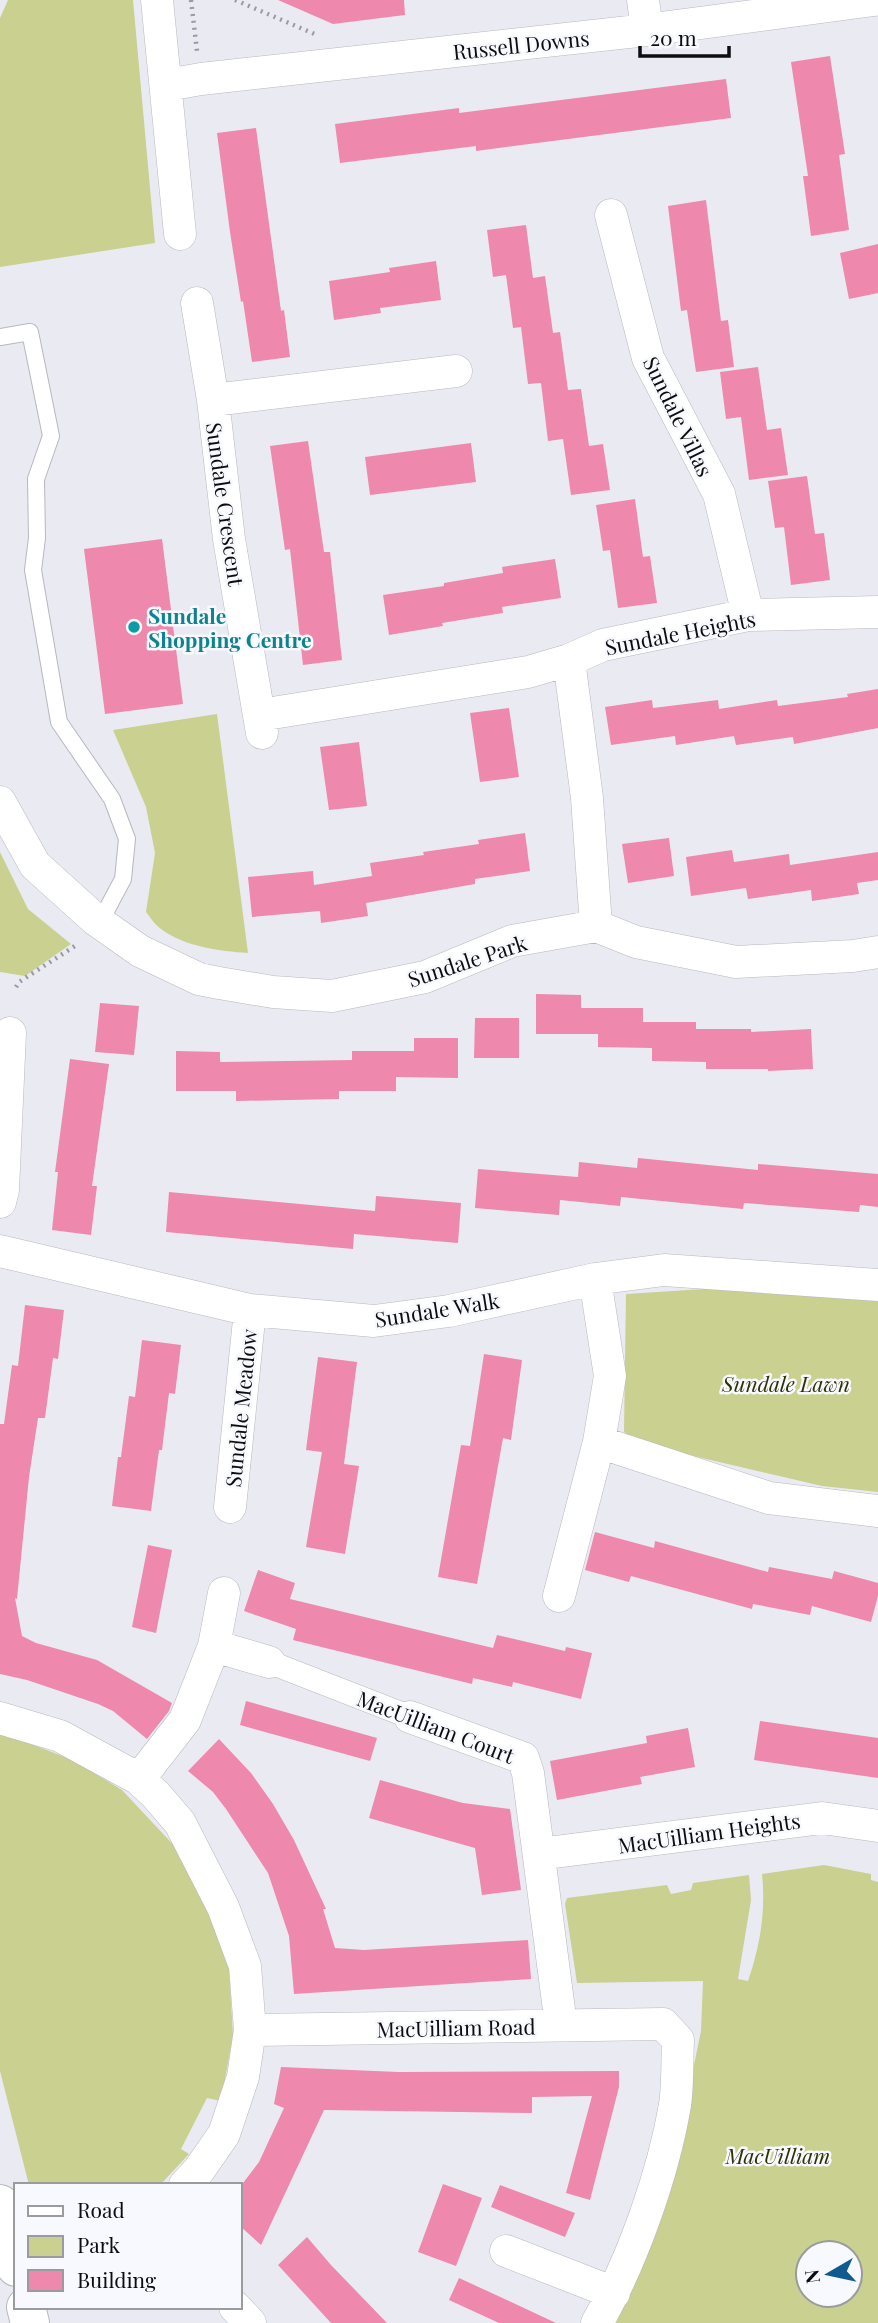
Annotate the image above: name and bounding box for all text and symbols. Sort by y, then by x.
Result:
scale bar [640,14,729,58]
street label: Russell Downs [451,23,591,65]
text: 20 m [650,23,697,51]
street label: Sundale Villas [638,351,720,481]
street label: Sundale Crescent [201,421,251,588]
place label: Sundale Shopping Centre [148,601,312,653]
street label: Sundale Heights [602,604,758,660]
marker: Sundale Shopping Centre [126,619,142,635]
street label: Sundale Park [404,927,530,992]
street label: Sundale Walk [373,1285,502,1333]
street label: Sundale Meadow [218,1327,262,1489]
park label: Sundale Lawn [721,1369,850,1397]
street label: MacUilliam Court [353,1683,519,1769]
street label: MacUilliam Heights [616,1805,802,1859]
street label: MacUilliam Road [376,2012,536,2042]
park label: MacUilliam [725,2141,830,2169]
legend [14,2183,242,2309]
text: Road [77,2195,125,2223]
text: Park [77,2230,121,2258]
north arrow [794,2239,864,2309]
text: Building [77,2265,156,2293]
text: N [797,2268,825,2286]

